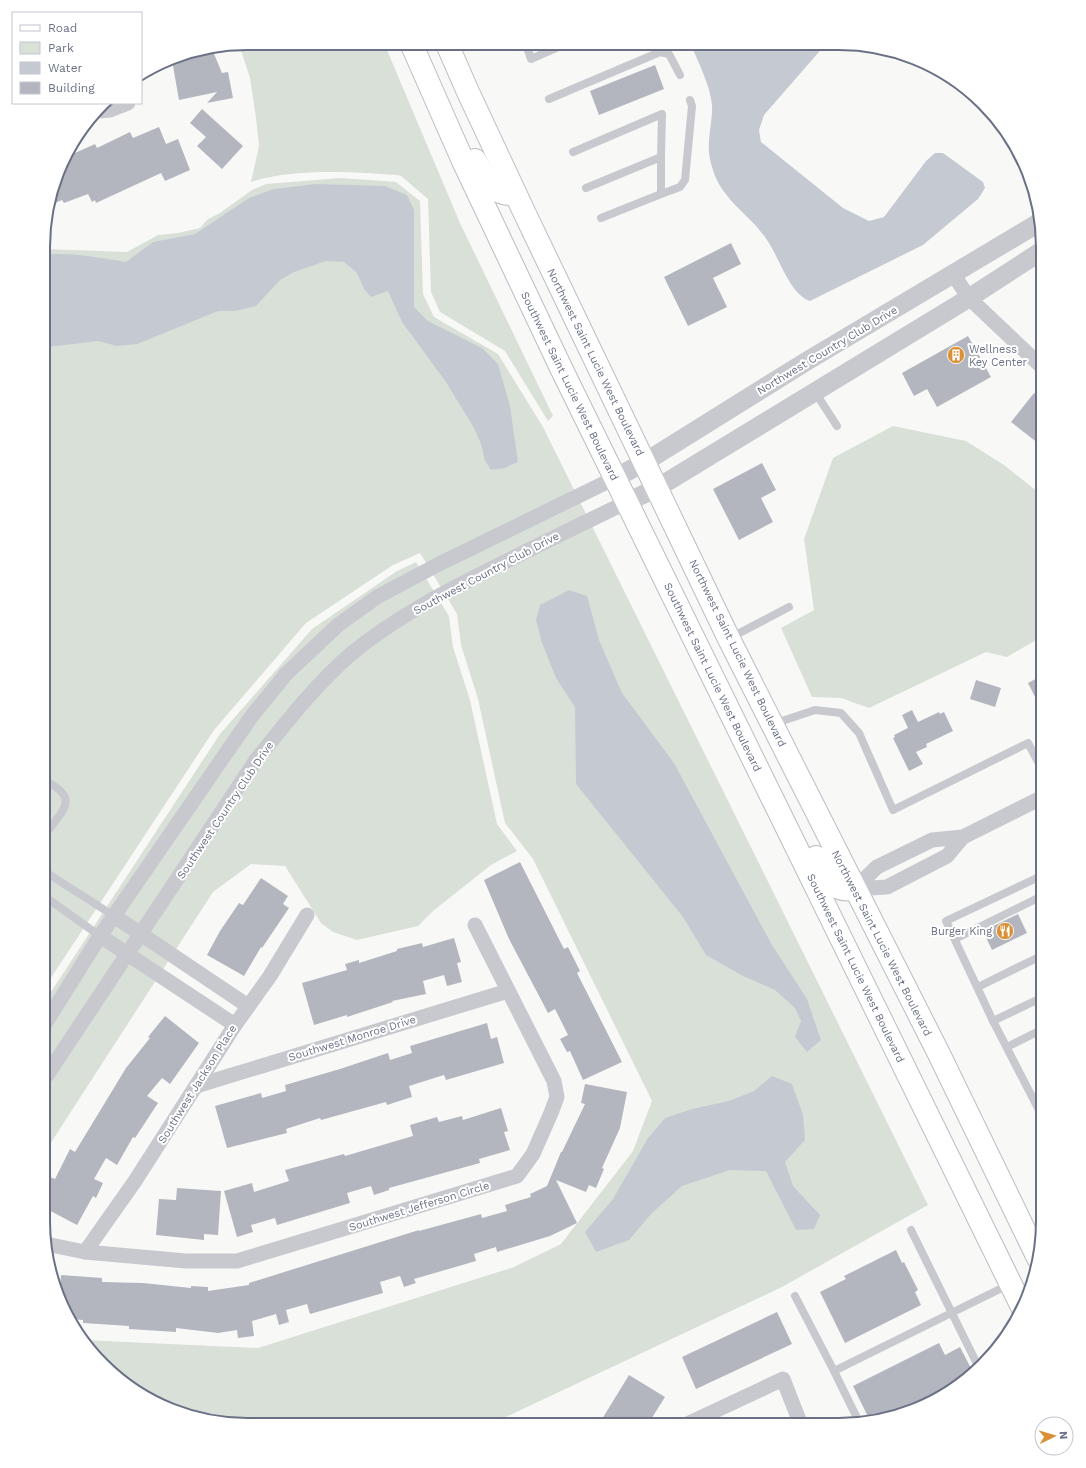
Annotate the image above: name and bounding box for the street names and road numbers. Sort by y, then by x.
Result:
street label: Northwest Saint Lucie West Boulevard [544,266,647,458]
street label: Southwest Saint Lucie West Boulevard [518,290,621,483]
street label: Northwest Country Club Drive [755,303,900,398]
street label: Southwest Country Club Drive [411,529,561,617]
street label: Northwest Saint Lucie West Boulevard [686,557,789,749]
street label: Southwest Saint Lucie West Boulevard [661,581,764,774]
street label: Southwest Country Club Drive [174,739,276,881]
street label: Northwest Saint Lucie West Boulevard [829,848,934,1038]
street label: Southwest Saint Lucie West Boulevard [804,872,907,1065]
street label: Southwest Monroe Drive [287,1013,417,1064]
street label: Southwest Jackson Place [156,1023,239,1146]
street label: Southwest Jefferson Circle [347,1179,491,1234]

